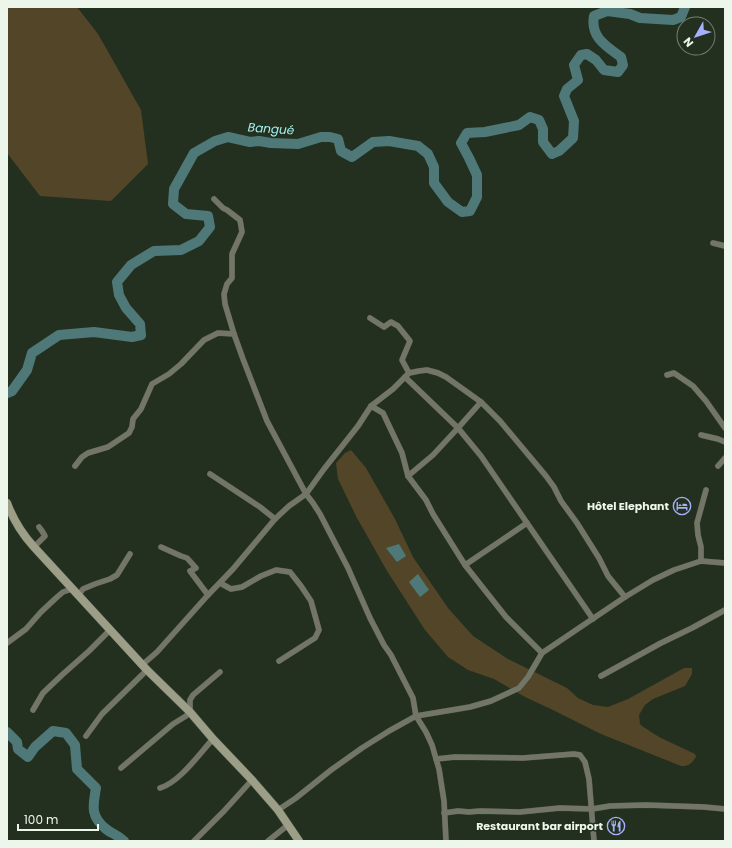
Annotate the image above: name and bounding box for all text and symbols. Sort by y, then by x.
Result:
north arrow [676,16,716,56]
text: N [679,34,697,51]
water label: Bangué [247,118,295,139]
hotel icon: Hôtel Elephant [672,496,692,516]
place label: Hôtel Elephant [587,498,670,514]
scale bar [18,806,98,832]
text: 100 m [24,811,58,828]
restaurant icon: Restaurant bar airport [606,816,626,836]
place label: Restaurant bar airport [476,818,604,834]

